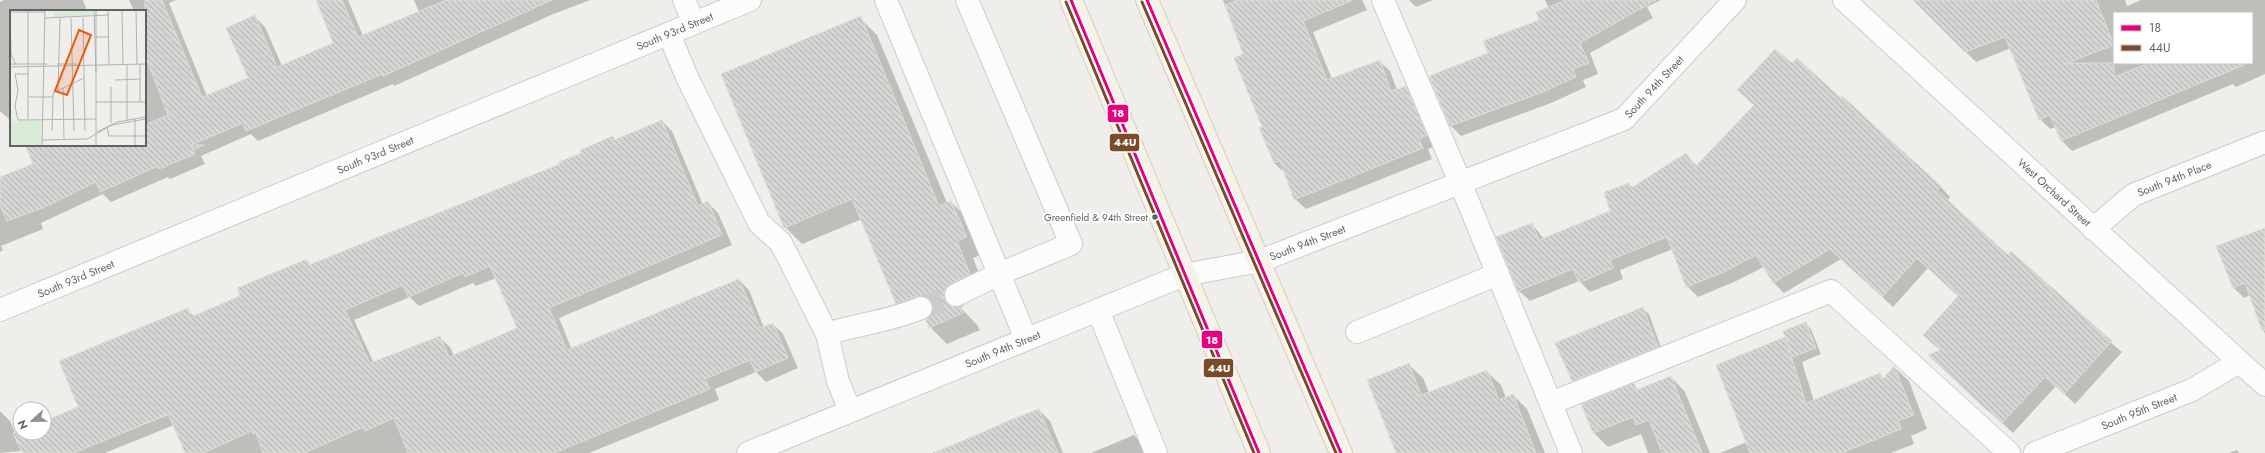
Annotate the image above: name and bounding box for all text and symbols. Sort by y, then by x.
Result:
street label: South 93rd Street [634,8,716,54]
inset map [10,10,146,146]
legend [2113,12,2253,64]
text: 18 [2149,19,2161,37]
text: 44U [2149,39,2171,57]
street label: South 94th Street [1621,52,1688,122]
line badge: 18 [1107,104,1129,123]
text: 18 [1112,105,1124,121]
street label: South 93rd Street [334,132,416,178]
line badge: 44U [1109,133,1140,152]
text: 44U [1113,134,1137,150]
street label: West Orchard Street [2014,155,2095,230]
street label: South 94th Place [2135,156,2214,201]
place label: Greenfield & 94th Street [1044,210,1149,225]
marker: Greenfield & 94th Street [1150,212,1160,222]
street label: South 94th Street [1267,220,1348,265]
street label: South 93rd Street [35,256,117,302]
street label: South 94th Street [962,326,1043,372]
line badge: 18 [1201,330,1223,349]
text: 18 [1206,332,1218,348]
line badge: 44U [1203,358,1234,378]
text: 44U [1207,360,1231,376]
street label: South 95th Street [2099,389,2179,434]
north arrow [12,401,52,441]
text: N [14,418,32,432]

